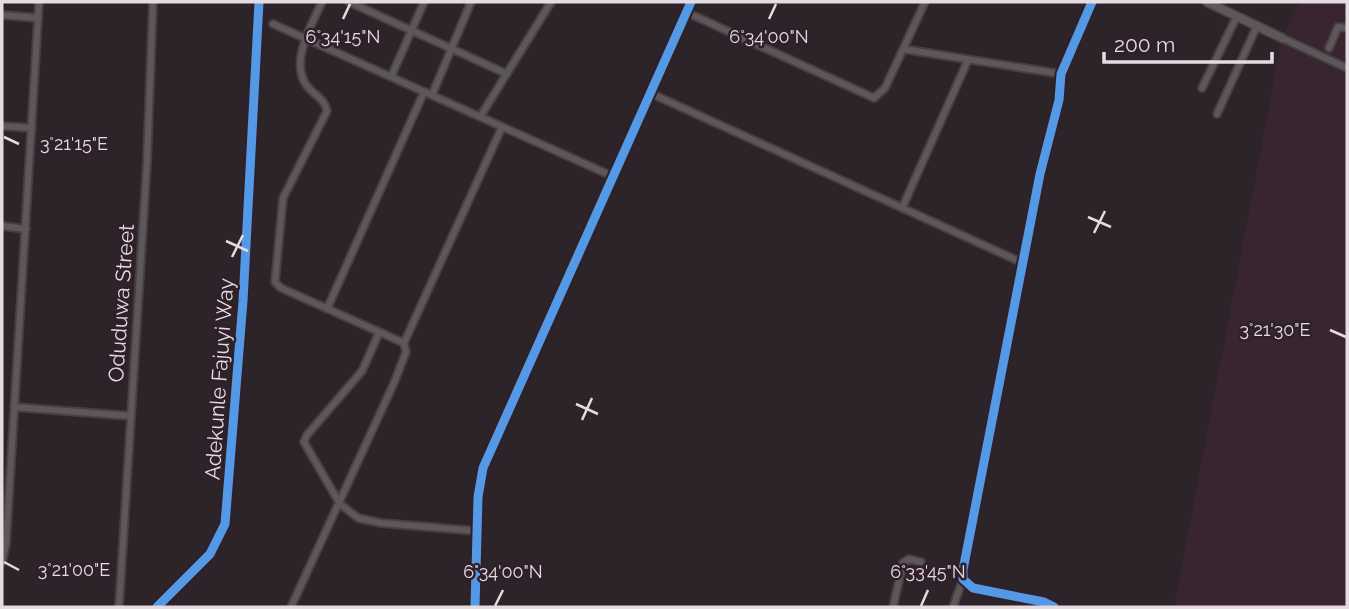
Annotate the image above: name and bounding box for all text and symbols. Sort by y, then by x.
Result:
scale bar [1104,21,1272,65]
text: 6°34'15"N [306,26,380,47]
text: 6°34'00"N [729,26,809,47]
text: 200 m [1114,32,1175,57]
text: 3°21'15"E [40,133,108,154]
street label: Oduduwa Street [103,223,139,383]
street label: Adekunle Fajuyi Way [199,277,239,481]
text: 3°21'30"E [1240,319,1310,340]
text: 3°21'00"E [38,559,110,580]
text: 6°34'00"N [463,561,543,582]
text: 6°33'45"N [890,561,966,582]

